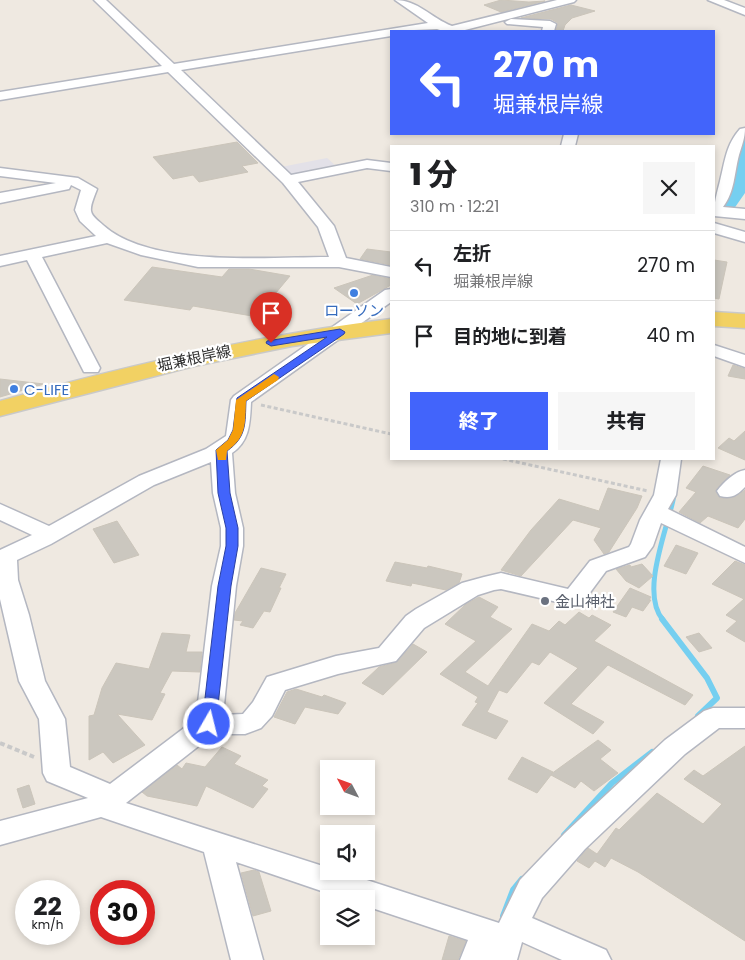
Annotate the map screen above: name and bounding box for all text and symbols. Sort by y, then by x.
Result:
text: 270 m [493,40,599,89]
icon: left [410,50,475,115]
text: 堀兼根岸線 [493,89,603,120]
text: 1 分 [410,153,457,196]
button: close [643,162,695,214]
text: 310 m · 12:21 [410,195,499,218]
text: 左折 [453,240,491,267]
icon: left [410,252,438,280]
text: 270 m [637,252,695,279]
text: 堀兼根岸線 [453,270,533,293]
marker: ローソン [348,287,360,299]
pin [250,292,292,343]
icon: arrive [257,299,285,327]
place label: ローソン [324,300,384,321]
icon: arrive [410,322,438,350]
text: 40 m [646,322,695,349]
text: 目的地に到着 [453,323,567,350]
street label: 堀兼根岸線 [155,340,233,376]
place label: C−LIFE [24,379,69,400]
marker: C−LIFE [8,383,20,395]
button: 終了 [410,392,548,450]
button: 共有 [558,392,695,450]
place label: 金山神社 [555,591,615,612]
marker: 金山神社 [539,595,551,607]
position arrow [182,697,234,749]
north arrow [320,760,375,815]
map controls [320,760,375,945]
button: sound [320,825,375,880]
speed limit sign: 30 [90,880,155,945]
text: 22 [33,889,62,924]
button: layers [320,890,375,945]
text: km/h [32,916,63,933]

